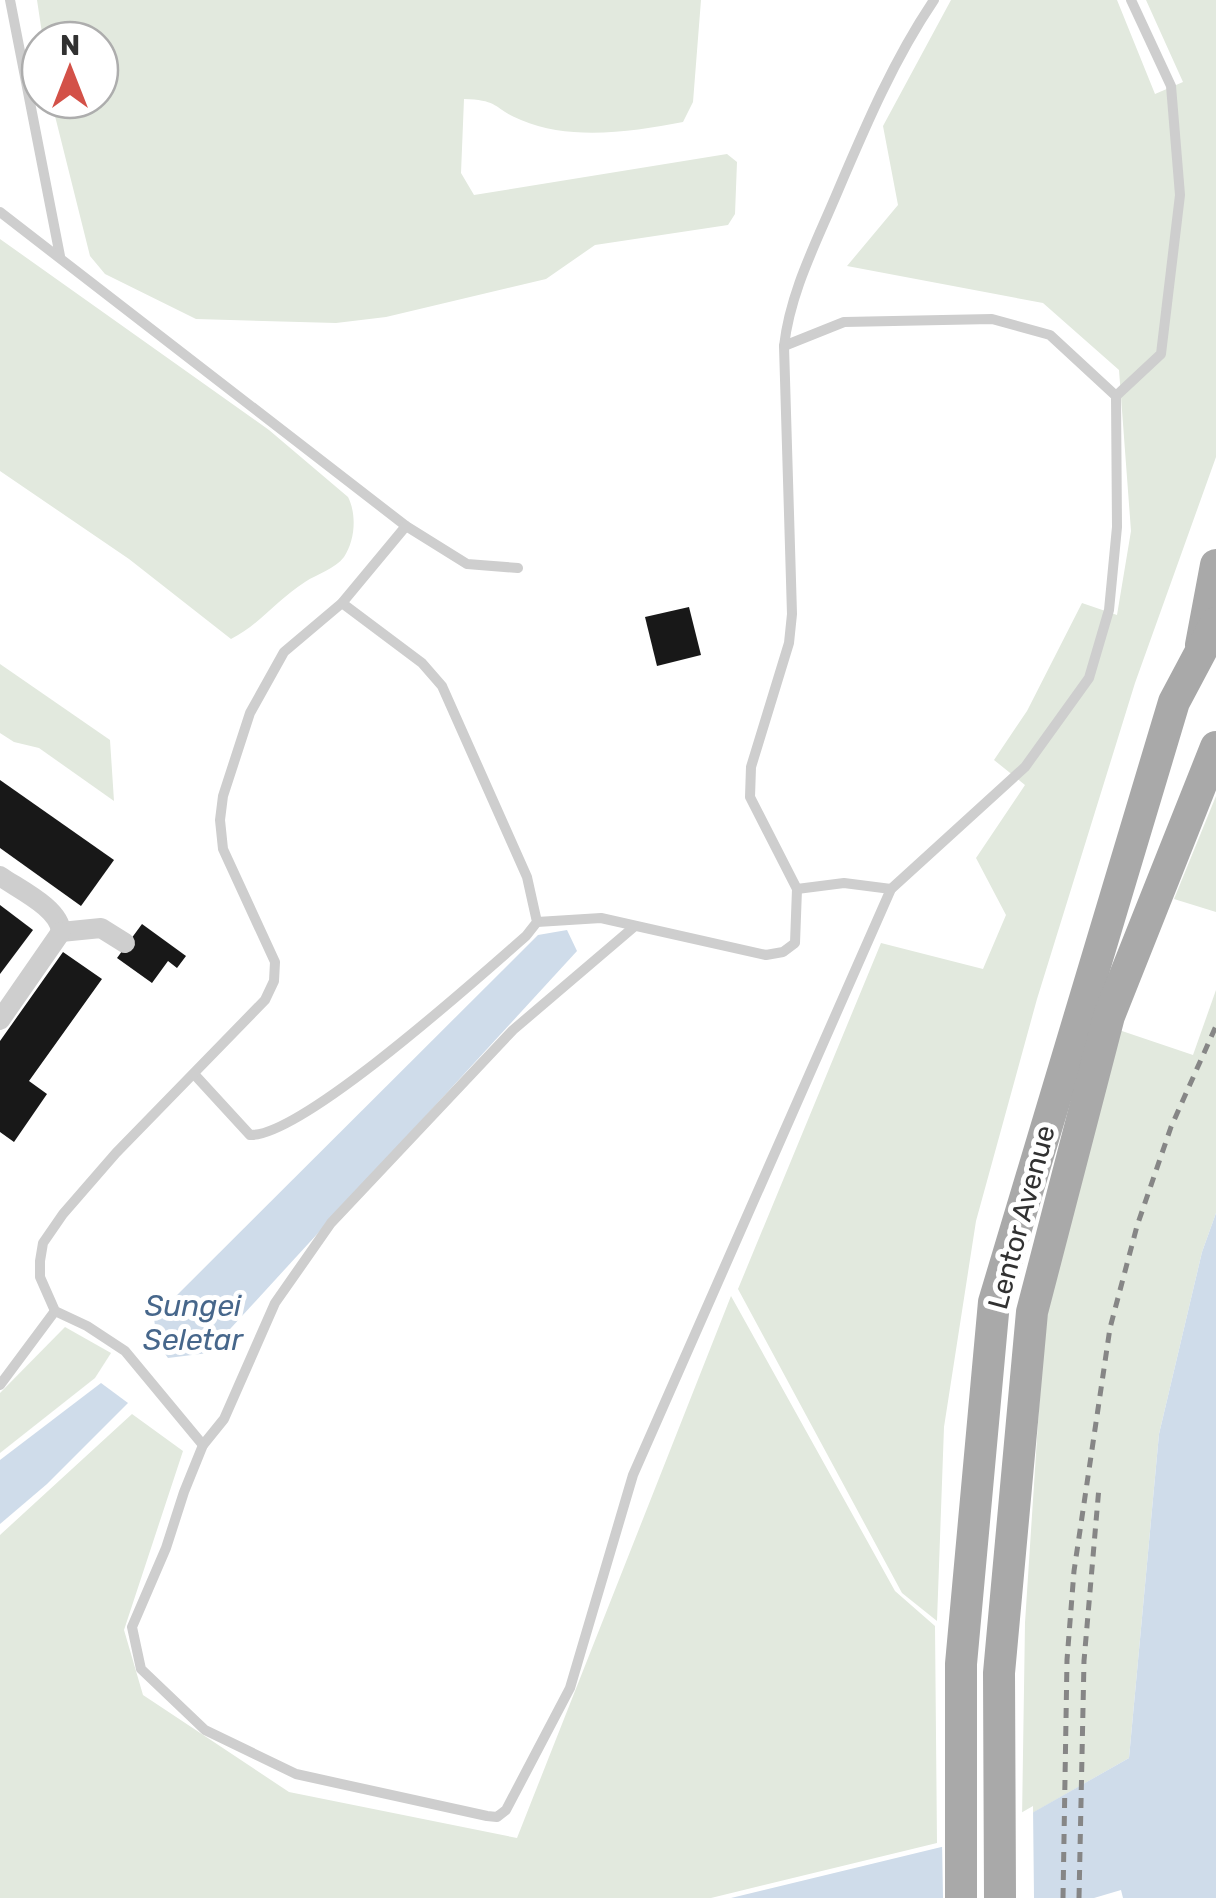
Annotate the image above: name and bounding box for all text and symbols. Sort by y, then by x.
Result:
north arrow [20,20,120,120]
text: N [60,29,80,62]
street label: Lentor Avenue [981,1122,1062,1313]
water label: Sungei Seletar [143,1288,244,1358]

